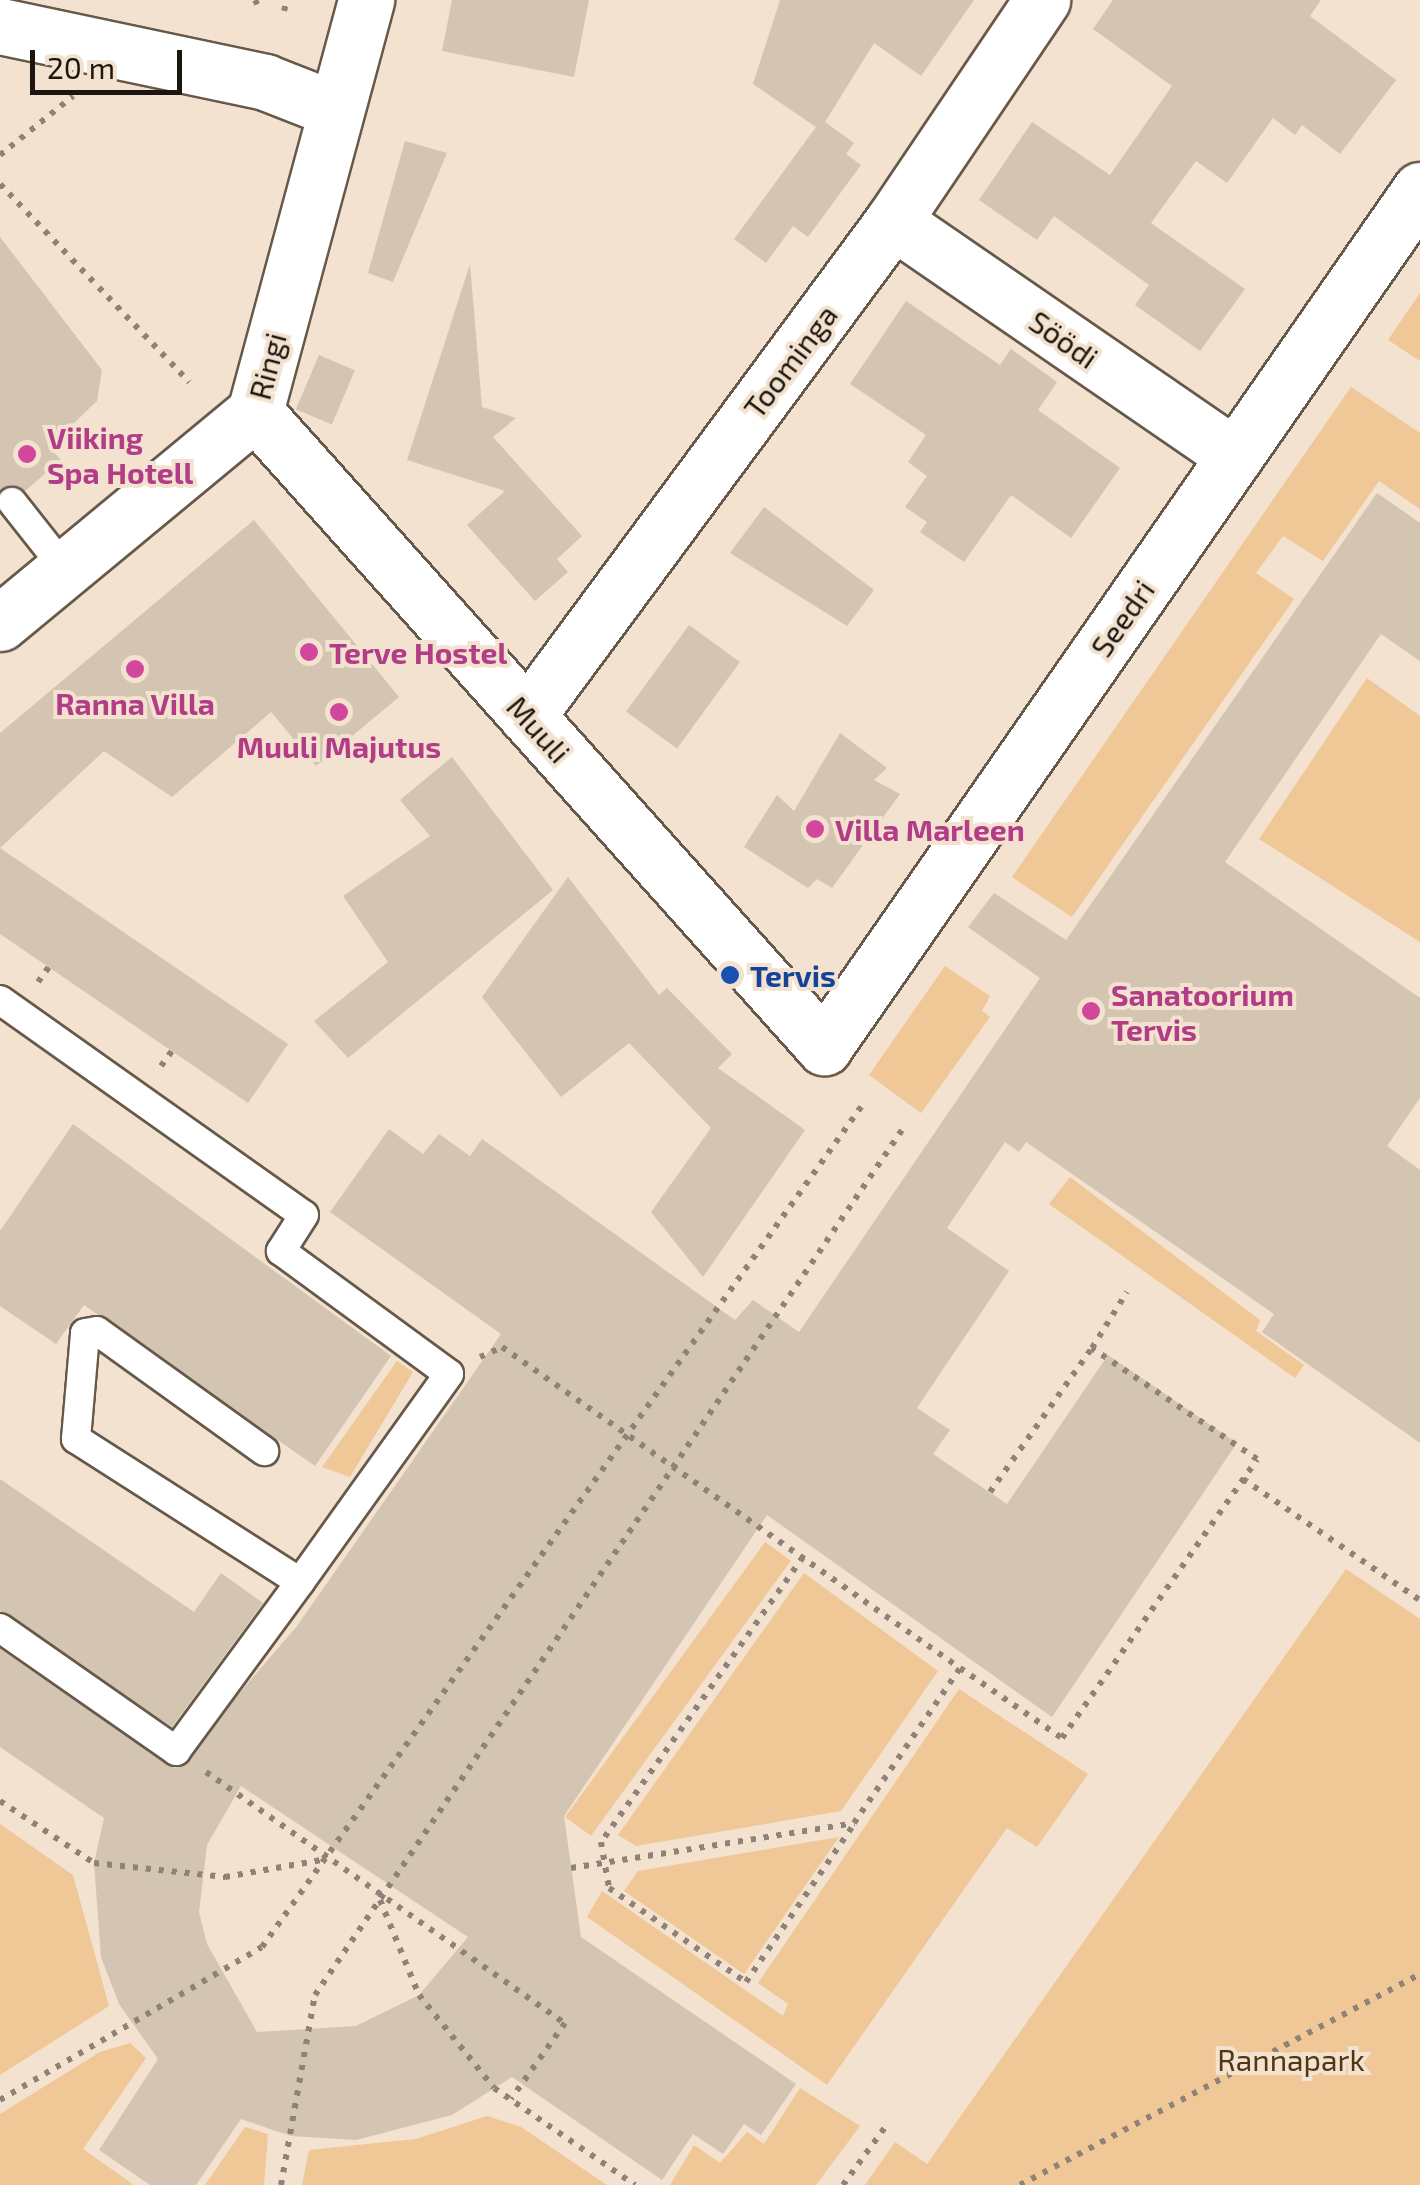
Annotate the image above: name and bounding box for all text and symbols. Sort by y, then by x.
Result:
scale bar [35,30,188,92]
text: 20 m [47,49,115,85]
street label: Toominga [736,297,844,425]
street label: Söödi [1023,303,1105,375]
street label: Ringi [241,329,293,403]
place label: Viiking Spa Hotell [47,419,193,490]
marker: Viiking Spa Hotell [16,443,38,465]
street label: Seedri [1083,573,1161,663]
place label: Terve Hostel [329,634,507,670]
marker: Terve Hostel [298,641,320,663]
marker: Ranna Villa [124,658,146,680]
place label: Ranna Villa [55,685,215,721]
street label: Muuli [500,688,578,770]
marker: Muuli Majutus [328,701,350,723]
place label: Muuli Majutus [237,728,441,764]
place label: Villa Marleen [835,811,1025,847]
marker: Villa Marleen [804,818,826,840]
place label: Tervis [750,957,836,993]
marker: Tervis [719,964,741,986]
place label: Sanatoorium Tervis [1111,976,1294,1046]
marker: Sanatoorium Tervis [1080,1000,1102,1022]
park label: Rannapark [1217,2041,1365,2077]

